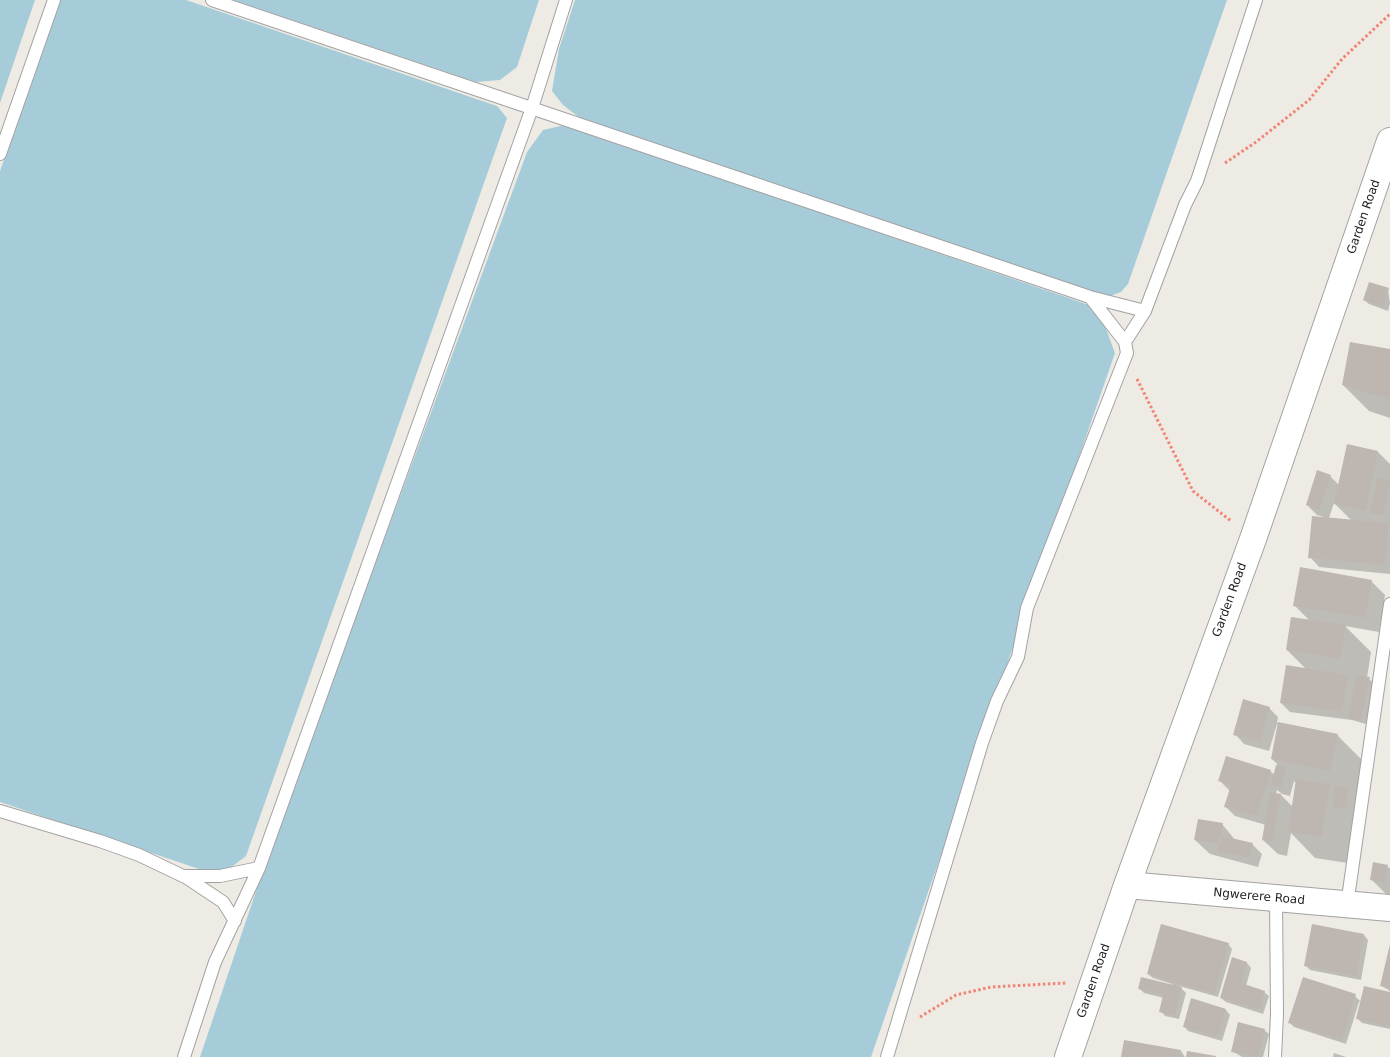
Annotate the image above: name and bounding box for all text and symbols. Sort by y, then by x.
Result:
street label: Garden Road [1345,178,1383,256]
street label: Garden Road [1210,561,1250,639]
street label: Ngwerere Road [1213,886,1305,908]
street label: Garden Road [1075,942,1113,1020]

